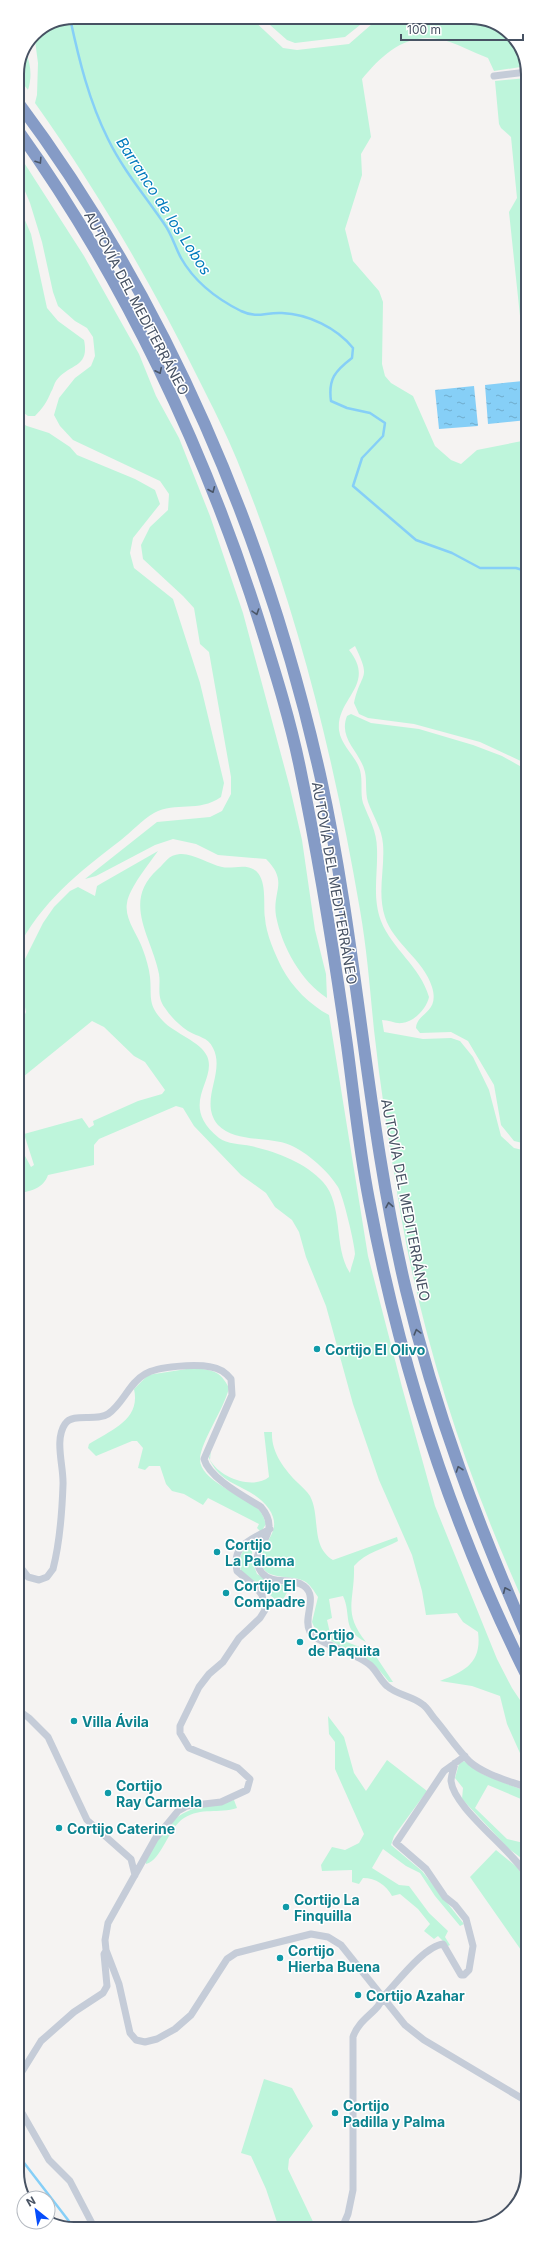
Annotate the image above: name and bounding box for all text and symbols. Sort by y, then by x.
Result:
scale bar [401,16,523,42]
text: 100 m [407,22,441,37]
water label: Barranco de los Lobos [112,133,216,279]
one-way arrow [34,157,42,164]
street label: AUTOVÍA DEL MEDITERRÁNEO [81,208,193,398]
one-way arrow [154,367,162,374]
one-way arrow [207,485,215,493]
one-way arrow [251,608,260,615]
street label: AUTOVÍA DEL MEDITERRÁNEO [309,780,361,986]
street label: AUTOVÍA DEL MEDITERRÁNEO [378,1097,434,1303]
one-way arrow [385,1202,394,1208]
one-way arrow [413,1328,422,1335]
place label: Cortijo El Olivo [325,1341,426,1358]
marker: Cortijo El Olivo [312,1344,322,1354]
one-way arrow [455,1466,463,1473]
place label: Cortijo La Paloma [225,1536,295,1569]
marker: Cortijo La Paloma [212,1547,222,1557]
place label: Cortijo El Compadre [234,1577,305,1610]
one-way arrow [503,1587,511,1594]
marker: Cortijo El Compadre [221,1588,231,1598]
place label: Cortijo de Paquita [308,1626,380,1659]
marker: Cortijo de Paquita [295,1637,305,1647]
place label: Villa Ávila [82,1712,149,1730]
marker: Villa Ávila [69,1716,79,1726]
place label: Cortijo Ray Carmela [116,1777,202,1810]
marker: Cortijo Ray Carmela [103,1788,113,1798]
place label: Cortijo Caterine [67,1820,175,1837]
marker: Cortijo Caterine [54,1823,64,1833]
place label: Cortijo La Finquilla [294,1891,360,1924]
marker: Cortijo La Finquilla [281,1902,291,1912]
place label: Cortijo Hierba Buena [288,1942,380,1975]
marker: Cortijo Hierba Buena [275,1953,285,1963]
place label: Cortijo Azahar [366,1987,465,2004]
marker: Cortijo Azahar [353,1990,363,2000]
place label: Cortijo Padilla y Palma [343,2097,445,2130]
marker: Cortijo Padilla y Palma [330,2108,340,2118]
north arrow [16,2190,56,2230]
text: N [24,2193,38,2209]

